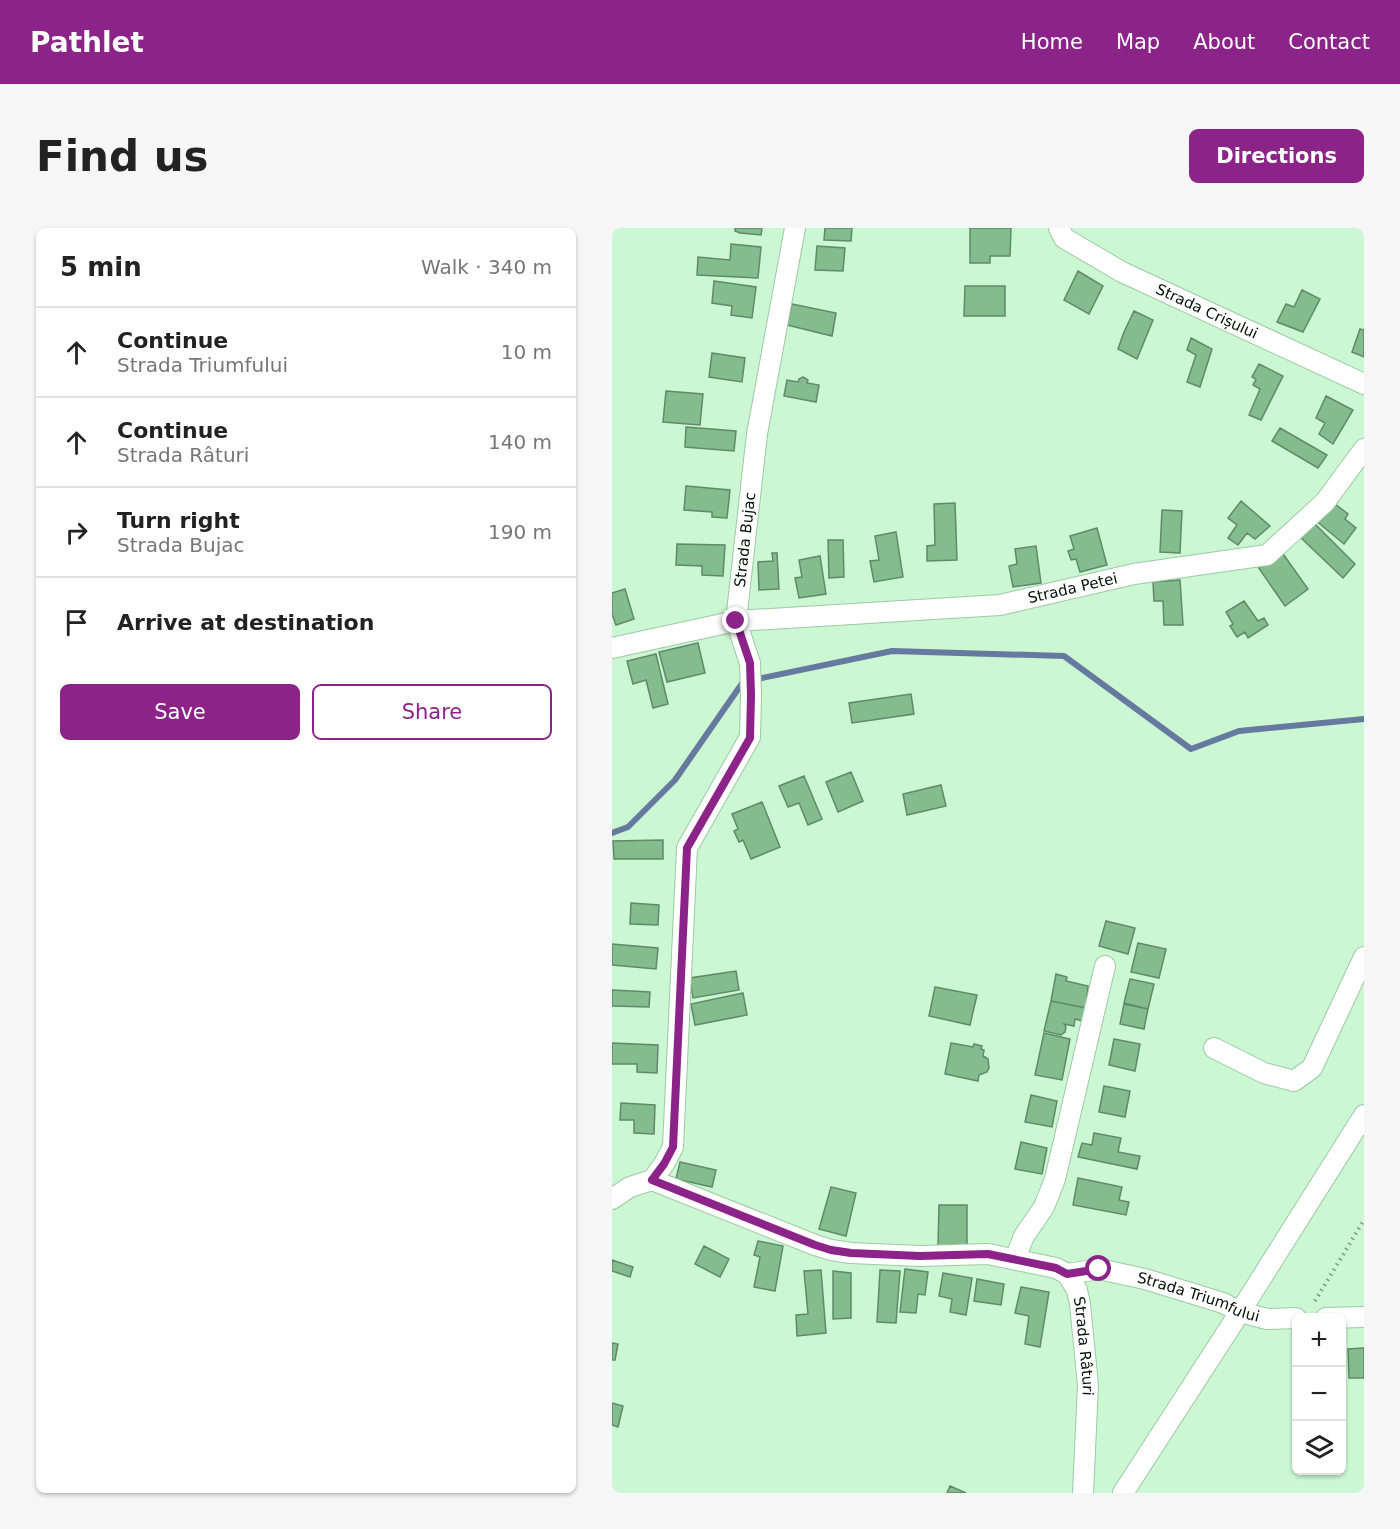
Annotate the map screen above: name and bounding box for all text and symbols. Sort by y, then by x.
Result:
text: Pathlet [30,26,144,59]
text: Home [1021,30,1083,54]
text: Map [1116,30,1160,54]
text: About [1193,30,1255,54]
text: Contact [1288,30,1370,54]
button: Directions [1189,129,1364,183]
text: Find us [36,132,209,181]
text: 5 min [60,252,142,282]
text: Walk · 340 m [421,255,552,279]
street label: Strada Crișului [1153,280,1261,343]
text: Continue [117,328,228,353]
icon: ahead [60,336,93,369]
text: 10 m [501,340,552,364]
text: Strada Triumfului [117,353,288,377]
text: Continue [117,418,228,443]
icon: ahead [60,426,93,459]
text: 140 m [488,430,552,454]
text: Strada Râturi [117,443,249,467]
street label: Strada Bujac [731,491,759,588]
text: Turn right [117,508,240,533]
icon: right [60,516,93,549]
text: 190 m [488,520,552,544]
text: Strada Bujac [117,533,245,557]
street label: Strada Petei [1026,569,1119,607]
icon: arrive [60,606,93,639]
route end [722,607,748,633]
text: Arrive at destination [117,610,374,635]
button: Save [60,684,300,740]
button: Share [312,684,552,740]
route start [1085,1255,1111,1281]
street label: Strada Triumfului [1136,1269,1262,1326]
street label: Strada Râturi [1070,1295,1097,1396]
map controls [1292,1313,1346,1475]
button: + [1292,1313,1346,1367]
button: − [1292,1367,1346,1421]
button: layers [1292,1421,1346,1475]

